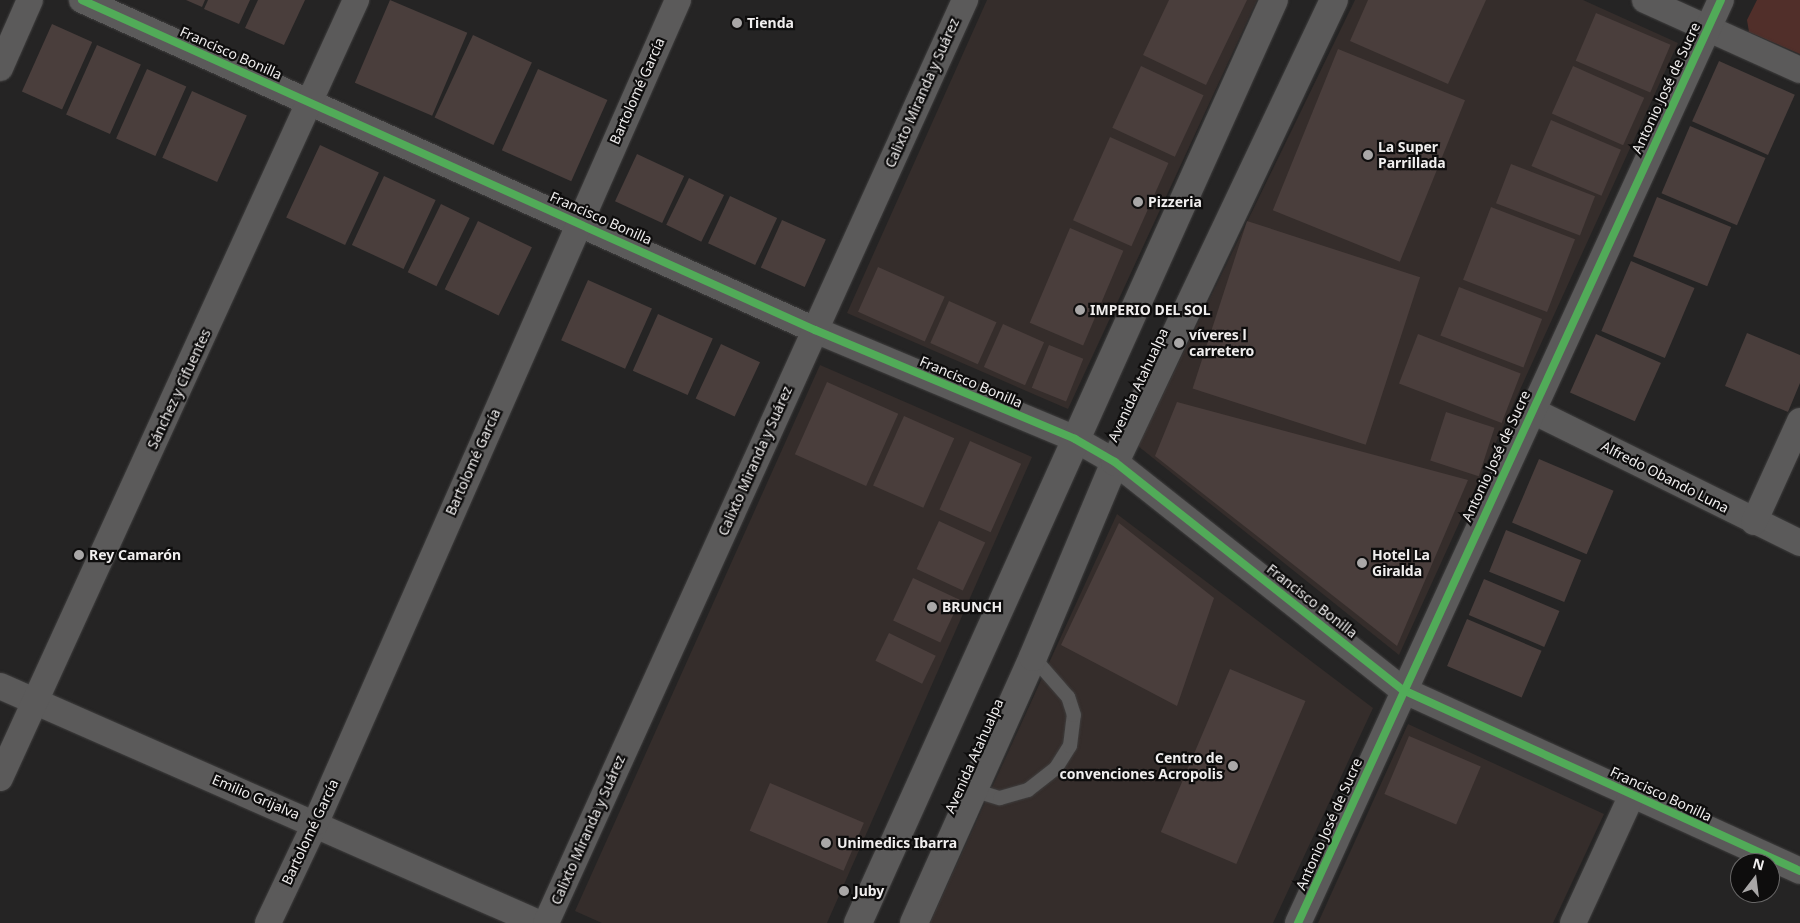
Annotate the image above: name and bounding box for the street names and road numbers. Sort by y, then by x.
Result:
street label: Calixto Miranda y Suárez [881,16,963,170]
street label: Antonio José de Sucre [1628,20,1704,156]
street label: Francisco Bonilla [177,23,285,83]
street label: Bartolomé García [606,35,668,147]
street label: Francisco Bonilla [547,188,655,248]
street label: Sánchez y Cifuentes [144,326,214,452]
street label: Avenida Atahualpa [1104,326,1172,444]
street label: Francisco Bonilla [917,353,1025,411]
street label: Calixto Miranda y Suárez [714,384,796,538]
street label: Antonio José de Sucre [1458,388,1534,524]
street label: Bartolomé García [442,406,504,518]
street label: Alfredo Obando Luna [1598,438,1732,516]
street label: Francisco Bonilla [1263,561,1361,641]
street label: Avenida Atahualpa [941,696,1007,816]
street label: Calixto Miranda y Suárez [547,753,629,907]
street label: Antonio José de Sucre [1292,755,1366,893]
street label: Francisco Bonilla [1608,763,1714,825]
street label: Emilio Grijalva [210,771,302,823]
street label: Bartolomé García [278,776,342,888]

